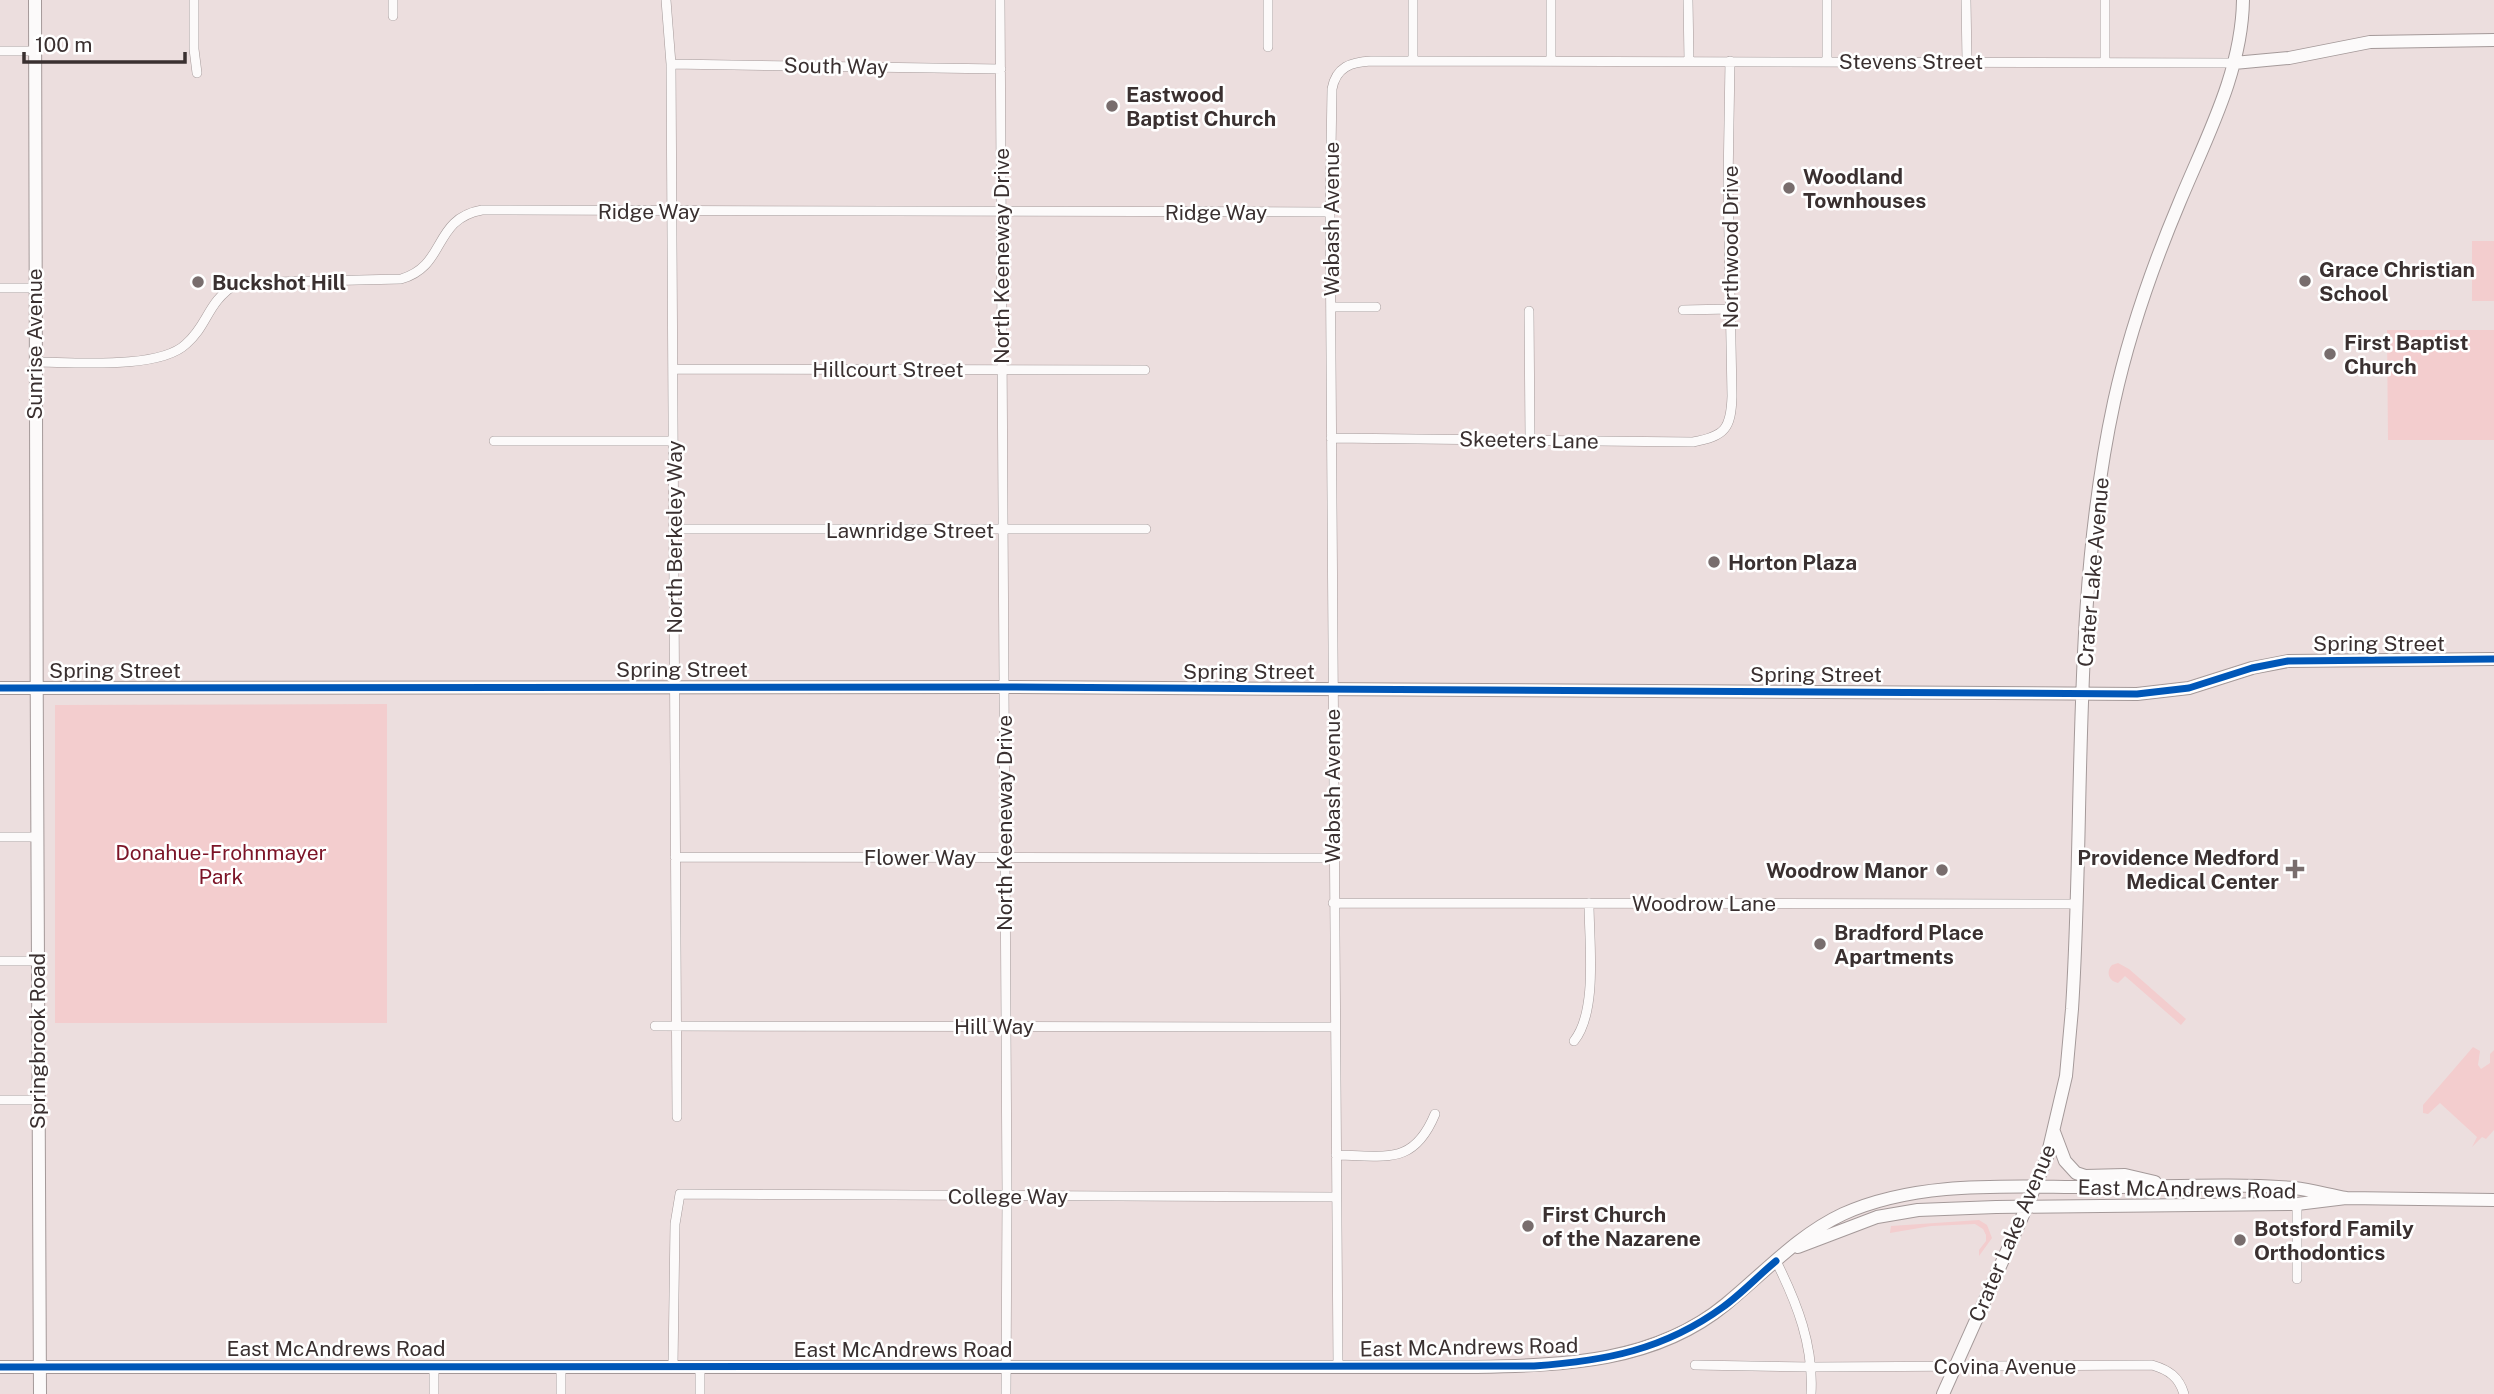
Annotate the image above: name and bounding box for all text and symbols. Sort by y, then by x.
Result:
scale bar [24,21,186,65]
text: 100 m [35,32,92,57]
street label: Stevens Street [1839,49,1983,74]
street label: South Way [783,53,889,79]
place label: Eastwood Baptist Church [1126,82,1276,131]
marker: Eastwood Baptist Church [1104,98,1120,114]
street label: Wabash Avenue [1319,142,1344,296]
street label: North Keeneway Drive [989,148,1014,364]
place label: Woodland Townhouses [1803,164,1926,213]
street label: Northwood Drive [1718,165,1743,329]
marker: Woodland Townhouses [1781,180,1797,196]
street label: Ridge Way [598,199,700,224]
street label: Ridge Way [1165,200,1267,225]
place label: Grace Christian School [2319,257,2475,306]
street label: Sunrise Avenue [22,268,47,420]
place label: Buckshot Hill [212,270,346,295]
marker: Grace Christian School [2297,273,2313,289]
marker: Buckshot Hill [190,274,206,290]
place label: First Baptist Church [2344,330,2468,379]
marker: First Baptist Church [2322,346,2338,362]
street label: Hillcourt Street [812,357,964,382]
street label: Skeeters Lane [1459,426,1599,454]
street label: North Berkeley Way [662,440,687,634]
street label: Crater Lake Avenue [2072,476,2114,668]
street label: Lawnridge Street [826,518,994,543]
place label: Horton Plaza [1728,550,1857,575]
marker: Horton Plaza [1706,554,1722,570]
street label: Spring Street [2313,631,2445,656]
street label: Spring Street [616,657,748,682]
street label: Spring Street [49,658,181,683]
street label: Spring Street [1183,659,1315,684]
street label: Spring Street [1750,662,1882,687]
street label: Wabash Avenue [1320,709,1345,863]
street label: North Keeneway Drive [992,715,1017,931]
park label: Donahue-Frohnmayer Park [115,840,327,889]
street label: Flower Way [864,845,976,870]
place label: Providence Medford Medical Center [2077,845,2279,894]
place label: Woodrow Manor [1766,858,1928,883]
marker: Providence Medford Medical Center [2285,859,2305,879]
marker: Woodrow Manor [1934,862,1950,878]
street label: Woodrow Lane [1632,891,1776,916]
place label: Bradford Place Apartments [1834,920,1984,969]
marker: Bradford Place Apartments [1812,936,1828,952]
street label: Springbrook Road [25,953,50,1129]
street label: Hill Way [954,1014,1034,1039]
street label: Crater Lake Avenue [1963,1141,2061,1325]
street label: East McAndrews Road [2077,1175,2297,1203]
street label: College Way [948,1184,1068,1209]
place label: First Church of the Nazarene [1542,1202,1701,1251]
place label: Botsford Family Orthodontics [2254,1216,2414,1265]
marker: First Church of the Nazarene [1520,1218,1536,1234]
marker: Botsford Family Orthodontics [2232,1232,2248,1248]
street label: East McAndrews Road [1359,1333,1579,1361]
street label: East McAndrews Road [227,1336,445,1361]
street label: East McAndrews Road [794,1337,1012,1362]
street label: Covina Avenue [1934,1354,2076,1379]

